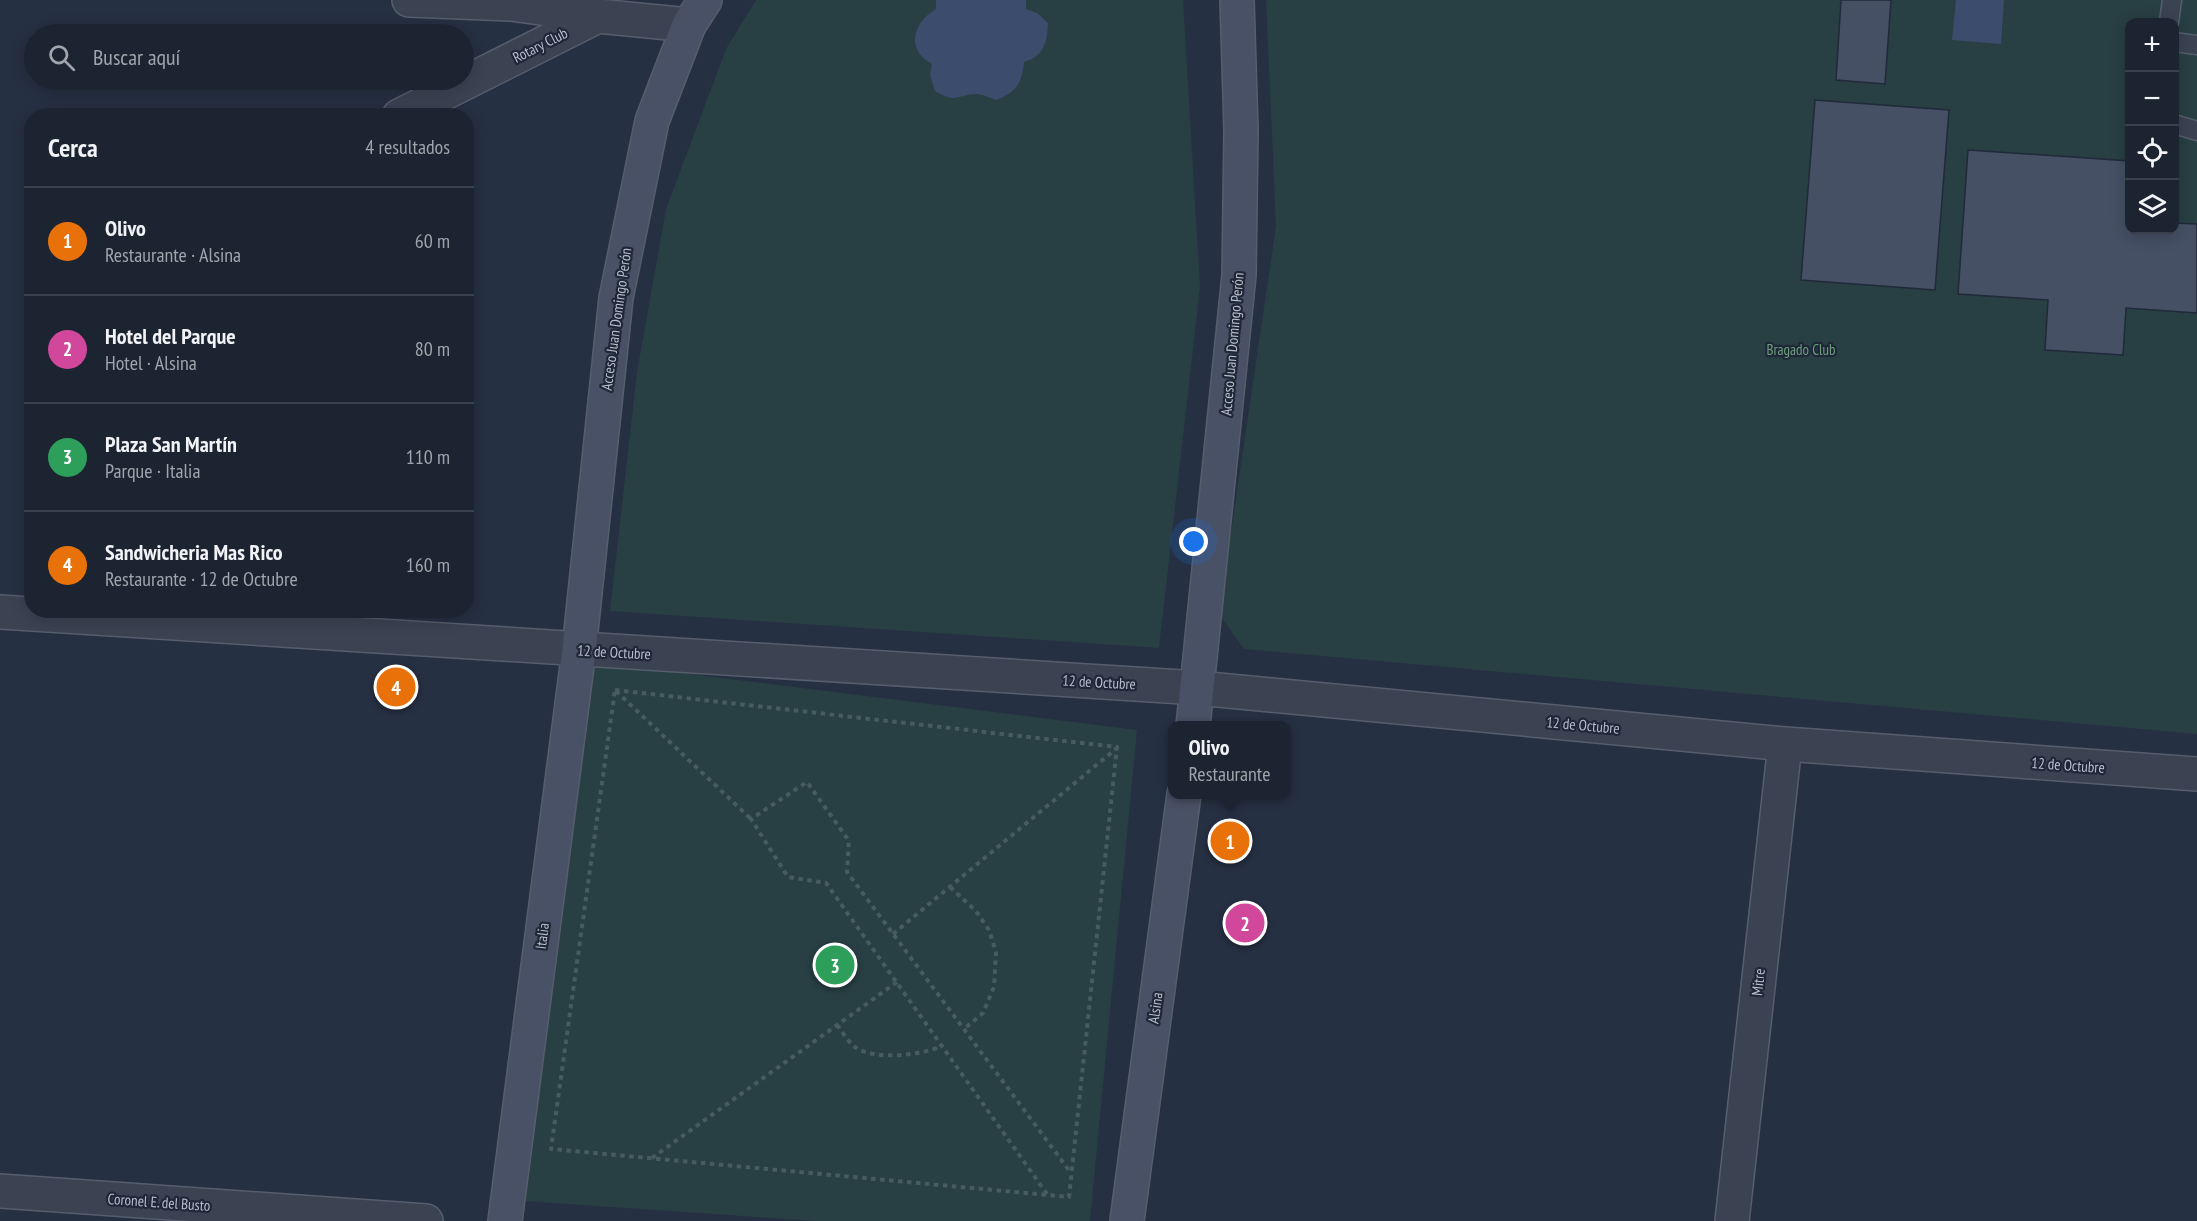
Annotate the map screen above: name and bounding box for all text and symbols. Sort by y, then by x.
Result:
map controls [2125,18,2179,234]
button: + [2125,18,2179,72]
street label: Rotary Club [509,23,571,67]
search box [24,24,474,90]
icon: search [45,41,78,74]
text: Buscar aquí [93,43,180,71]
button: − [2125,72,2179,126]
button: locate [2125,126,2179,180]
text: Cerca [48,131,98,164]
text: 4 resultados [365,134,450,160]
button: layers [2125,180,2179,234]
text: Olivo [105,214,146,242]
text: 1 [63,228,72,254]
text: 60 m [415,228,450,254]
text: Restaurante · Alsina [105,242,241,268]
street label: Acceso Juan Domingo Perón [597,247,635,391]
street label: Acceso Juan Domingo Perón [1216,272,1248,416]
text: Hotel del Parque [105,322,236,350]
text: 2 [63,336,72,362]
text: 80 m [415,336,450,362]
park label: Bragado Club [1766,340,1836,359]
text: Hotel · Alsina [105,350,197,376]
text: Plaza San Martín [105,430,237,458]
text: 3 [63,444,72,470]
text: 110 m [406,444,450,470]
text: Parque · Italia [105,458,200,484]
your location [1179,527,1208,556]
text: Sandwicheria Mas Rico [105,538,283,566]
text: 4 [63,552,72,578]
text: 160 m [406,552,450,578]
text: Restaurante · 12 de Octubre [105,566,298,592]
street label: 12 de Octubre [577,641,651,663]
pin: 4 [376,664,416,710]
street label: 12 de Octubre [1062,671,1136,693]
street label: 12 de Octubre [1546,712,1620,738]
popup [1168,721,1291,799]
text: Olivo [1189,733,1229,761]
street label: 12 de Octubre [2031,753,2105,777]
text: Restaurante [1189,761,1270,787]
pin: 1 [1210,818,1250,864]
pin: 2 [1226,900,1264,946]
street label: Italia [531,922,553,950]
pin: 3 [816,942,854,988]
street label: Mitre [1747,967,1769,997]
street label: Alsina [1143,991,1167,1025]
street label: Coronel E. del Busto [107,1189,211,1215]

